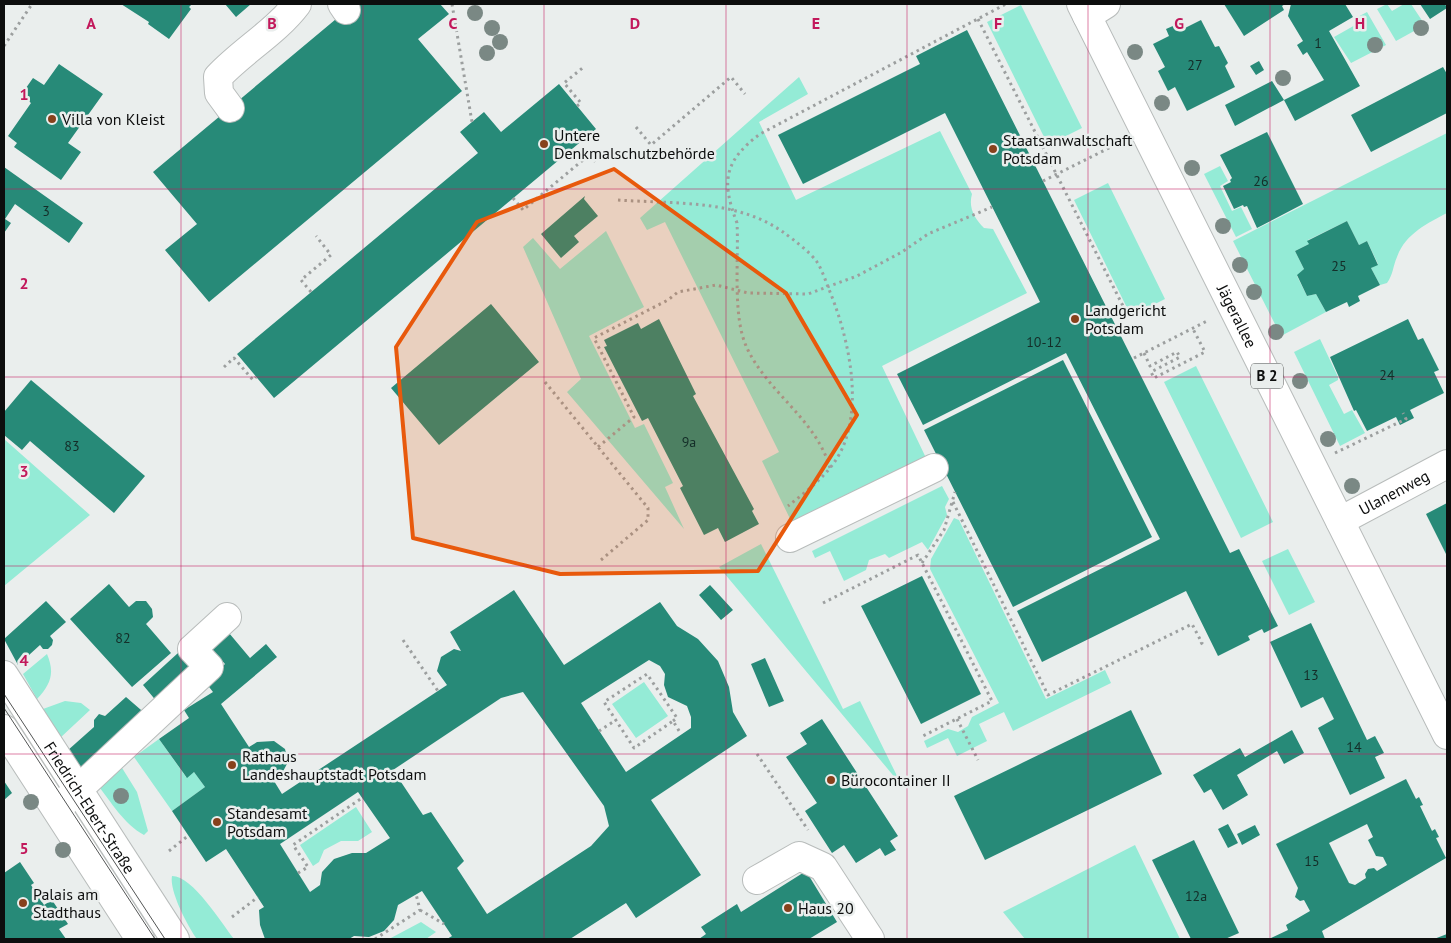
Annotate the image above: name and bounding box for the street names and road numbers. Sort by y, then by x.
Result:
street label: Jägerallee [1213,280,1261,351]
road number: B 2 [1251,364,1283,388]
street label: Ulanenweg [1355,465,1432,519]
street label: Friedrich-Ebert-Straße [40,738,140,877]

